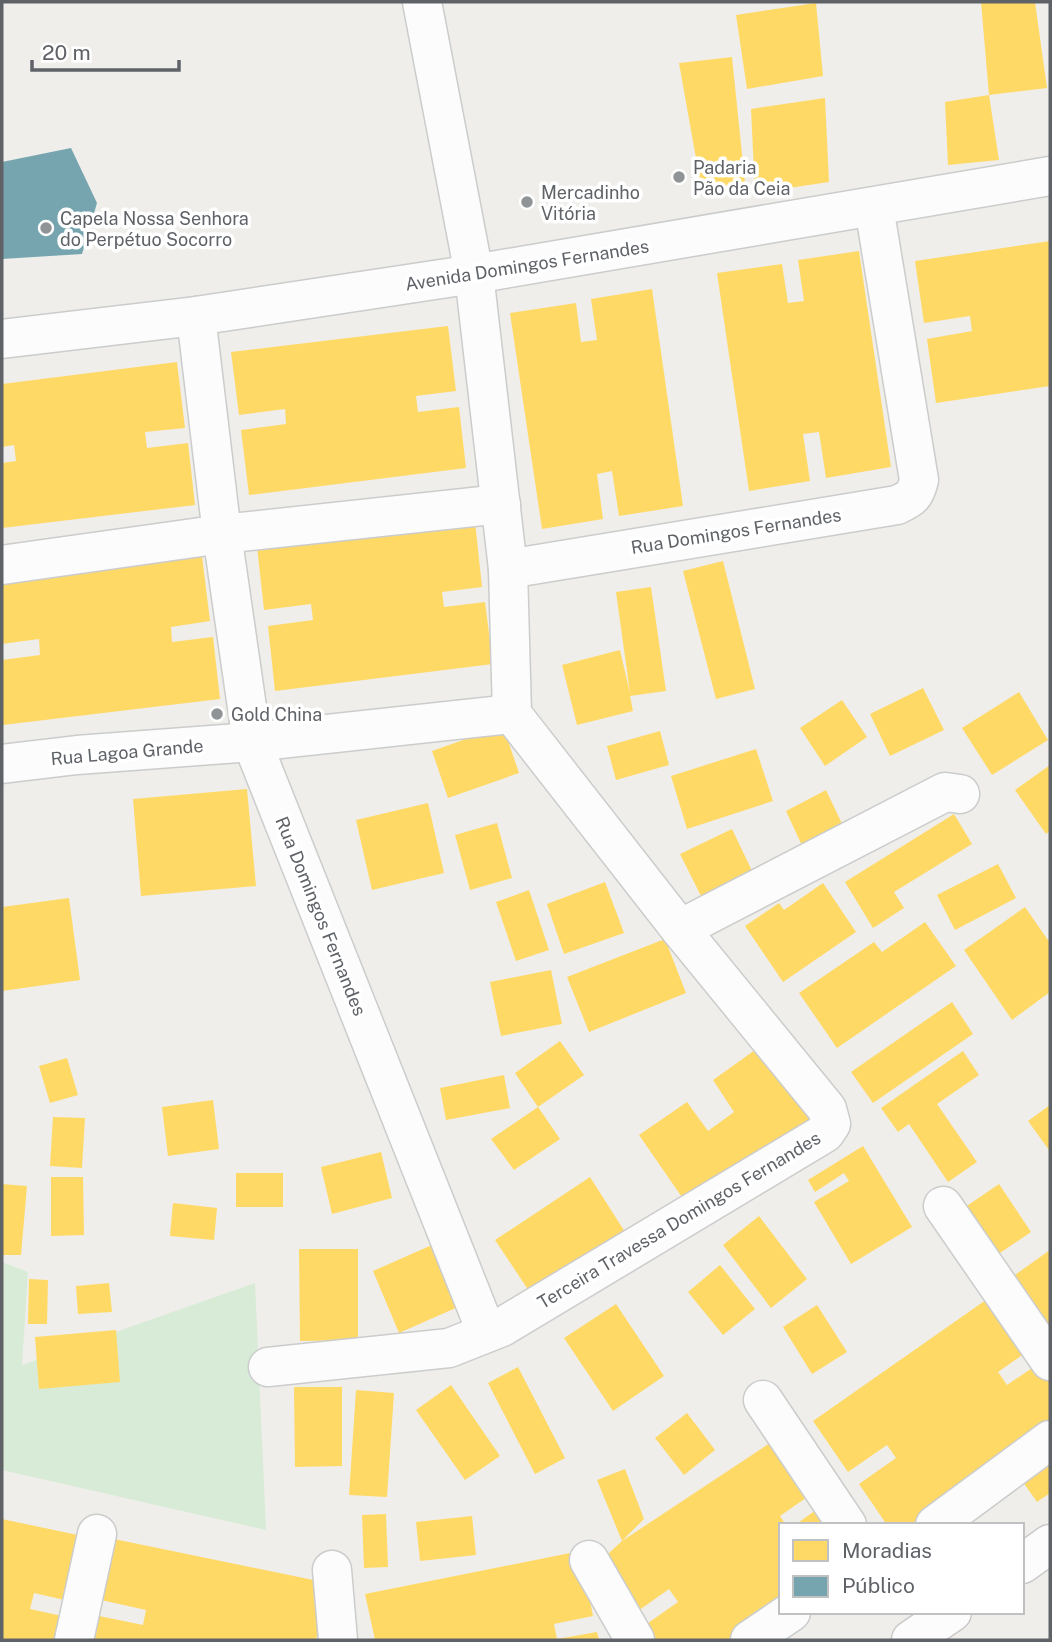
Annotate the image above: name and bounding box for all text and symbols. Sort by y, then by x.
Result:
scale bar [32,28,178,72]
text: 20 m [42,40,91,65]
place label: Padaria Pão da Ceia [693,157,790,199]
marker: Padaria Pão da Ceia [671,169,687,185]
place label: Mercadinho Vitória [541,182,640,224]
marker: Mercadinho Vitória [519,194,535,210]
place label: Capela Nossa Senhora do Perpétuo Socorro [60,208,249,250]
marker: Capela Nossa Senhora do Perpétuo Socorro [38,220,54,236]
street label: Avenida Domingos Fernandes [404,235,650,295]
street label: Rua Domingos Fernandes [629,504,843,558]
place label: Gold China [231,704,322,725]
marker: Gold China [209,706,225,722]
street label: Rua Lagoa Grande [50,735,204,769]
street label: Rua Domingos Fernandes [271,813,371,1019]
street label: Terceira Travessa Domingos Fernandes [534,1127,824,1313]
legend [779,1523,1024,1614]
text: Moradias [842,1538,932,1563]
text: Público [842,1573,915,1598]

